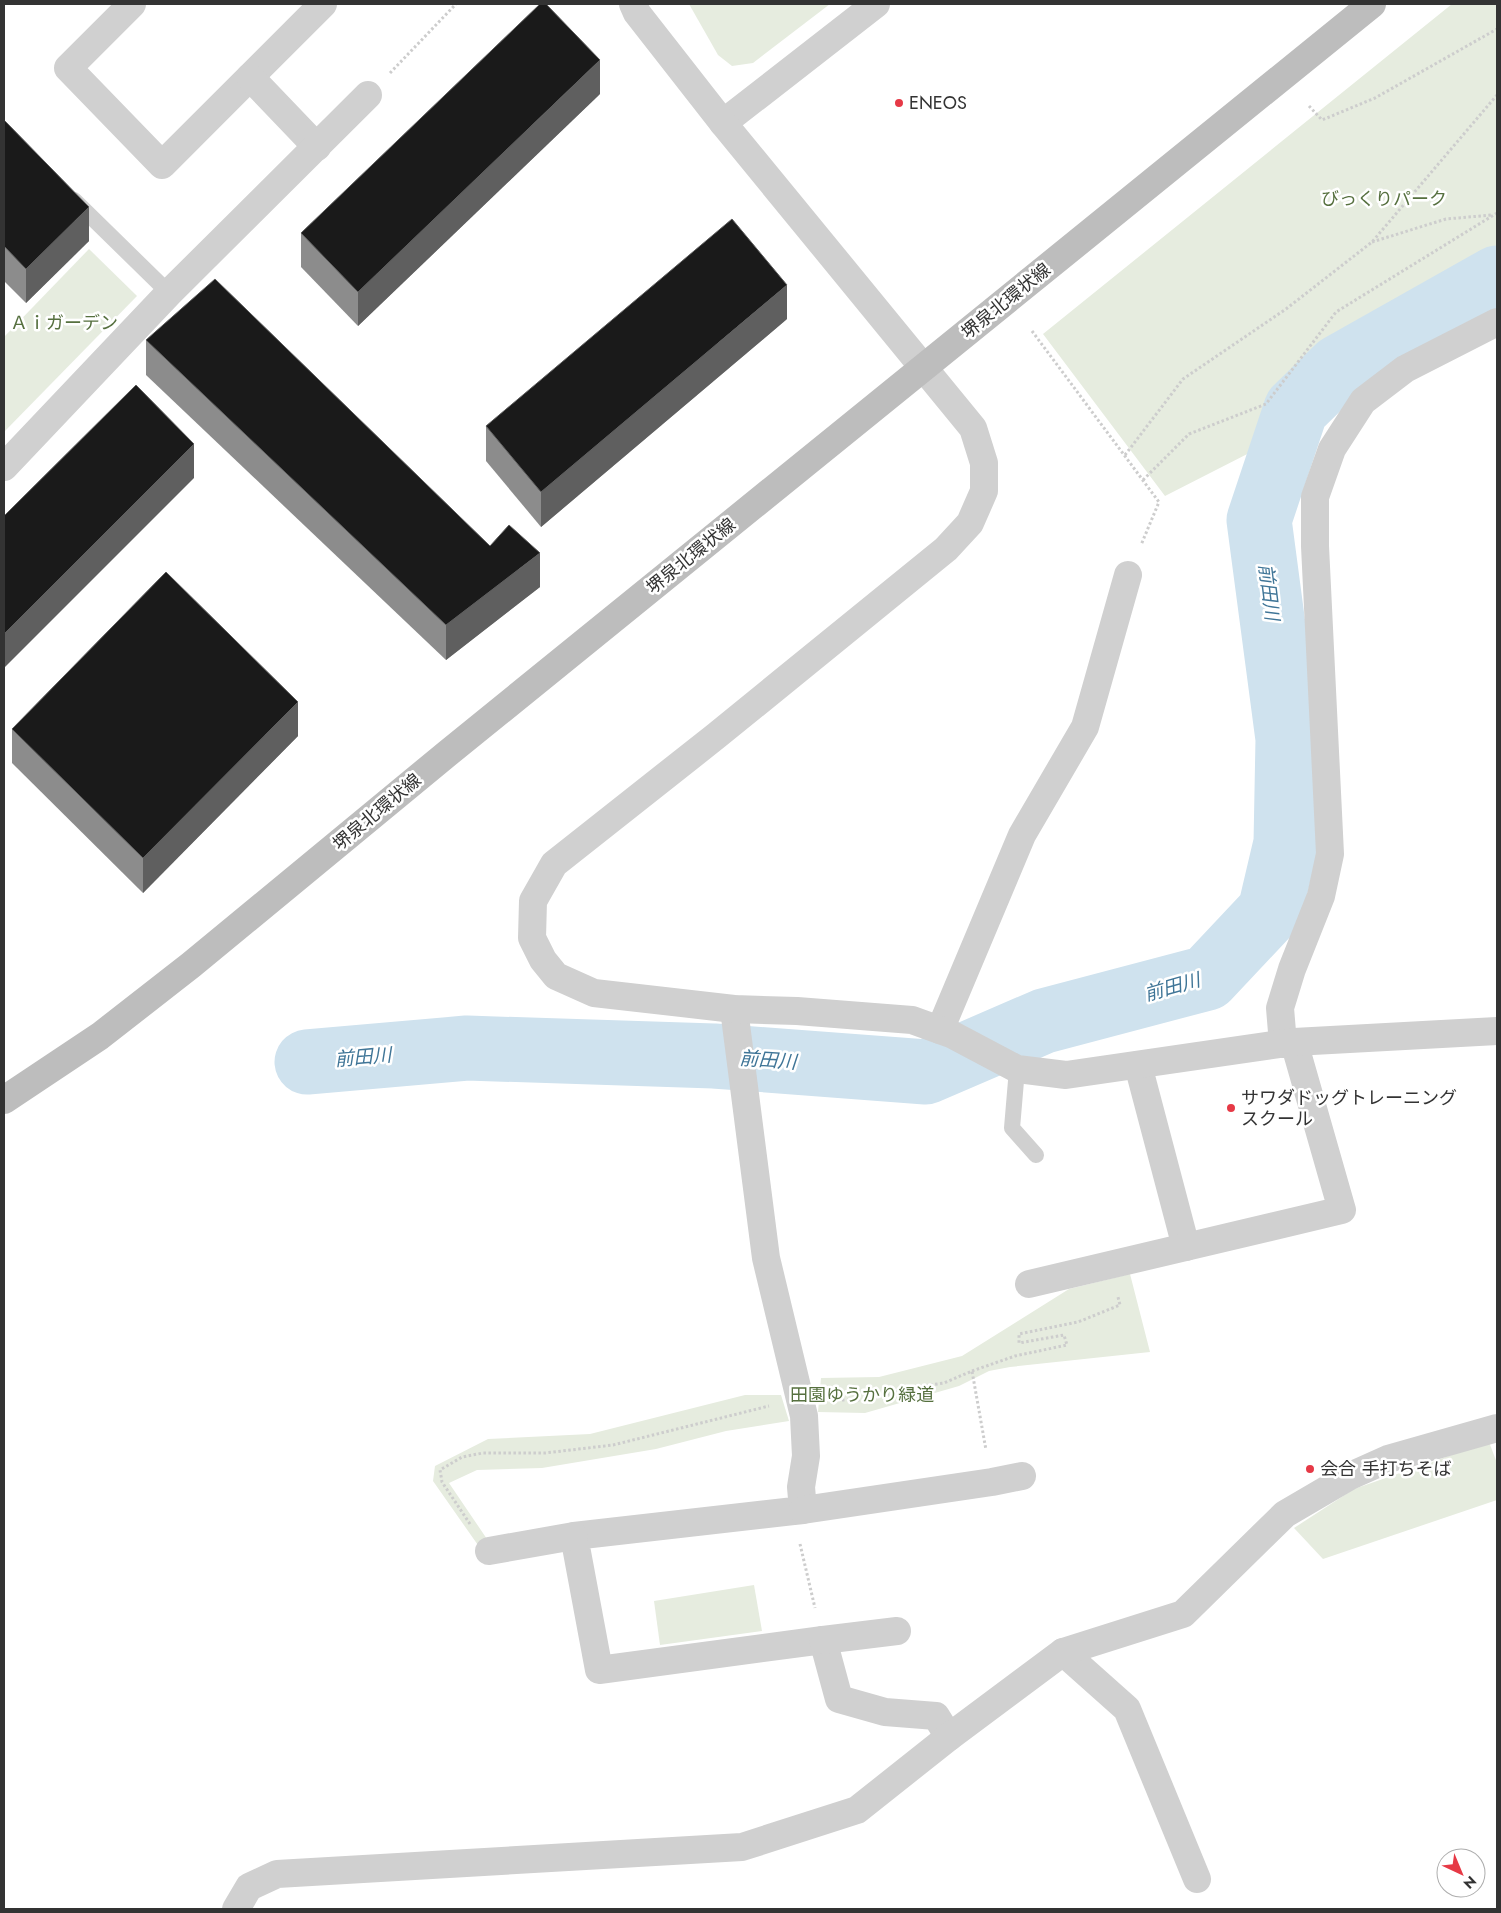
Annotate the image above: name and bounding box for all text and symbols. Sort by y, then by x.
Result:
place label: ENEOS [909,90,967,116]
marker: ENEOS [893,97,905,109]
park label: びっくりパーク [1321,186,1447,212]
street label: 堺泉北環状線 [956,257,1056,345]
park label: Ａｉガーデン [10,310,118,336]
street label: 堺泉北環状線 [641,512,741,600]
water label: 前田川 [1252,562,1286,624]
street label: 堺泉北環状線 [327,767,427,857]
water label: 前田川 [1141,966,1205,1008]
water label: 前田川 [333,1041,395,1073]
water label: 前田川 [739,1045,799,1076]
place label: サワダドッグトレーニング スクール [1241,1085,1457,1132]
marker: サワダドッグトレーニング スクール [1225,1102,1237,1114]
park label: 田園ゆうかり緑道 [790,1382,934,1408]
place label: 会合 手打ちそば [1320,1456,1451,1482]
marker: 会合 手打ちそば [1304,1463,1316,1475]
north arrow [1436,1848,1486,1898]
text: N [1459,1871,1481,1893]

